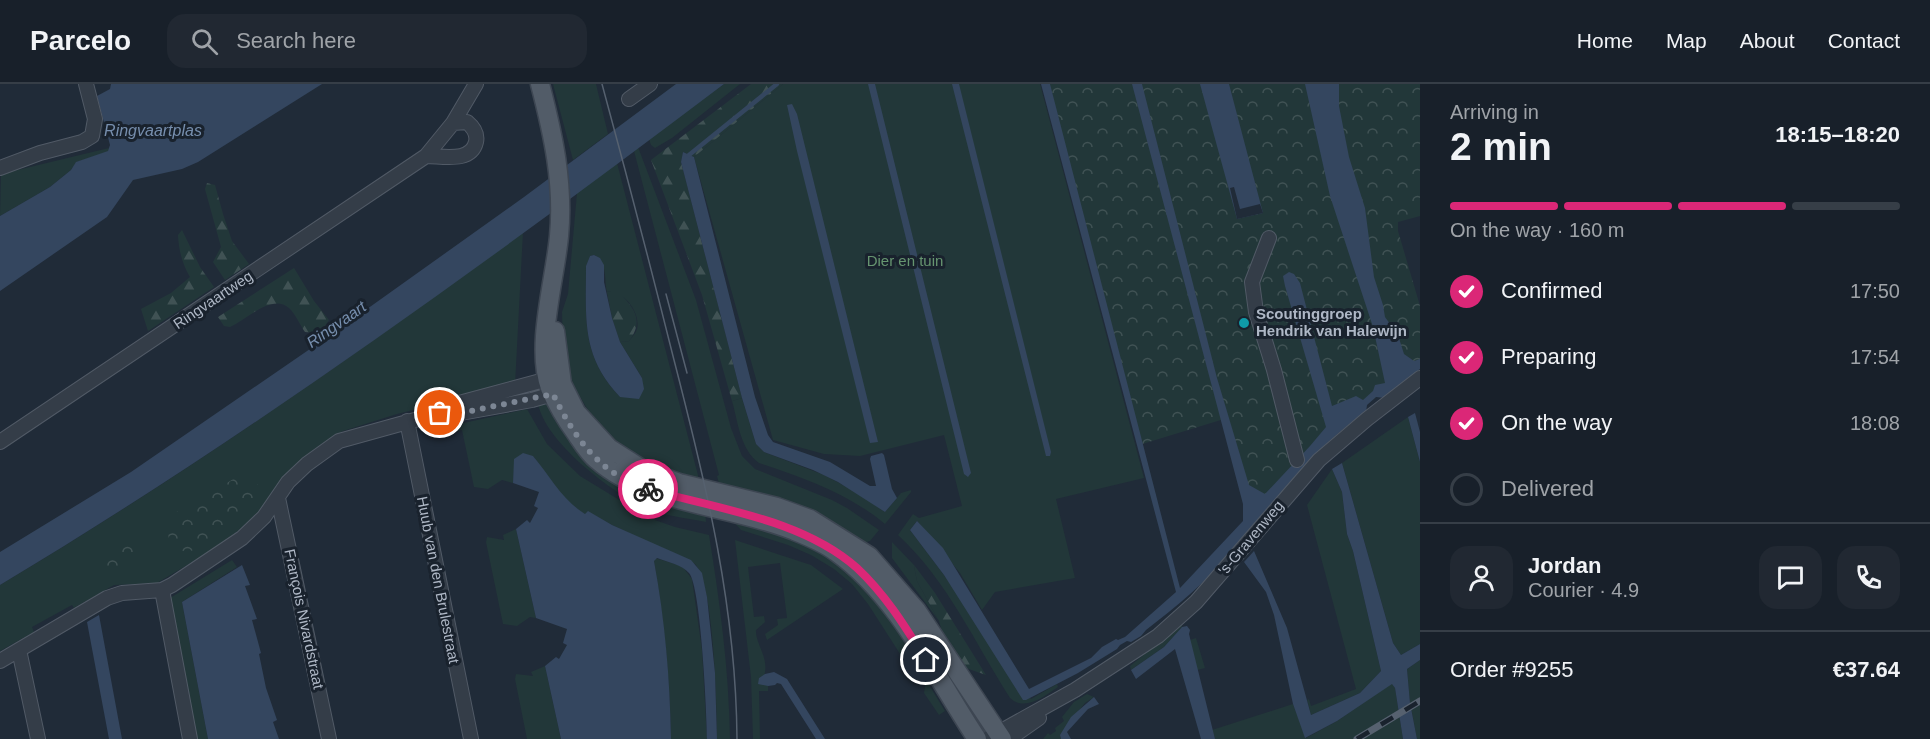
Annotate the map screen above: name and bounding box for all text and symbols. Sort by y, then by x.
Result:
search box [167,14,587,68]
text: Parcelo [30,25,131,56]
icon: search [188,25,221,58]
text: Search here [236,28,356,53]
text: Home [1577,29,1633,52]
text: Map [1666,29,1707,52]
text: About [1740,29,1795,52]
text: Contact [1828,29,1900,52]
text: Arriving in [1450,101,1539,123]
water label: Ringvaartplas [104,122,202,139]
text: 18:15–18:20 [1775,122,1900,147]
text: 2 min [1450,125,1552,168]
text: On the way · 160 m [1450,219,1625,241]
park label: Dier en tuin [867,252,943,269]
street label: Ringvaartweg [170,267,255,332]
icon: check [1450,275,1483,308]
text: Confirmed [1501,278,1602,303]
text: 17:50 [1850,280,1900,302]
water label: Ringvaart [303,297,370,351]
place label: Scoutinggroep Hendrik van Halewijn [1256,305,1407,339]
marker: Scoutinggroep Hendrik van Halewijn [1237,316,1251,330]
icon: check [1450,341,1483,374]
text: Preparing [1501,344,1596,369]
text: 17:54 [1850,346,1900,368]
pin [414,387,465,438]
icon: bag [423,396,456,429]
icon: check [1450,407,1483,440]
text: On the way [1501,410,1612,435]
text: 18:08 [1850,412,1900,434]
courier [618,459,678,519]
icon: bike [632,473,665,506]
text: Delivered [1501,476,1594,501]
street label: Huub van den Brulestraat [414,495,463,666]
street label: 's-Gravenweg [1215,497,1287,578]
button: person [1450,546,1513,609]
button: chat [1759,546,1822,609]
button: phone [1837,546,1900,609]
street label: François Nivardstraat [281,547,328,691]
text: Jordan [1528,553,1601,578]
text: Courier · 4.9 [1528,579,1639,601]
pin [900,634,951,685]
icon: home [909,643,942,676]
text: Order #9255 [1450,657,1574,682]
text: €37.64 [1833,657,1900,682]

